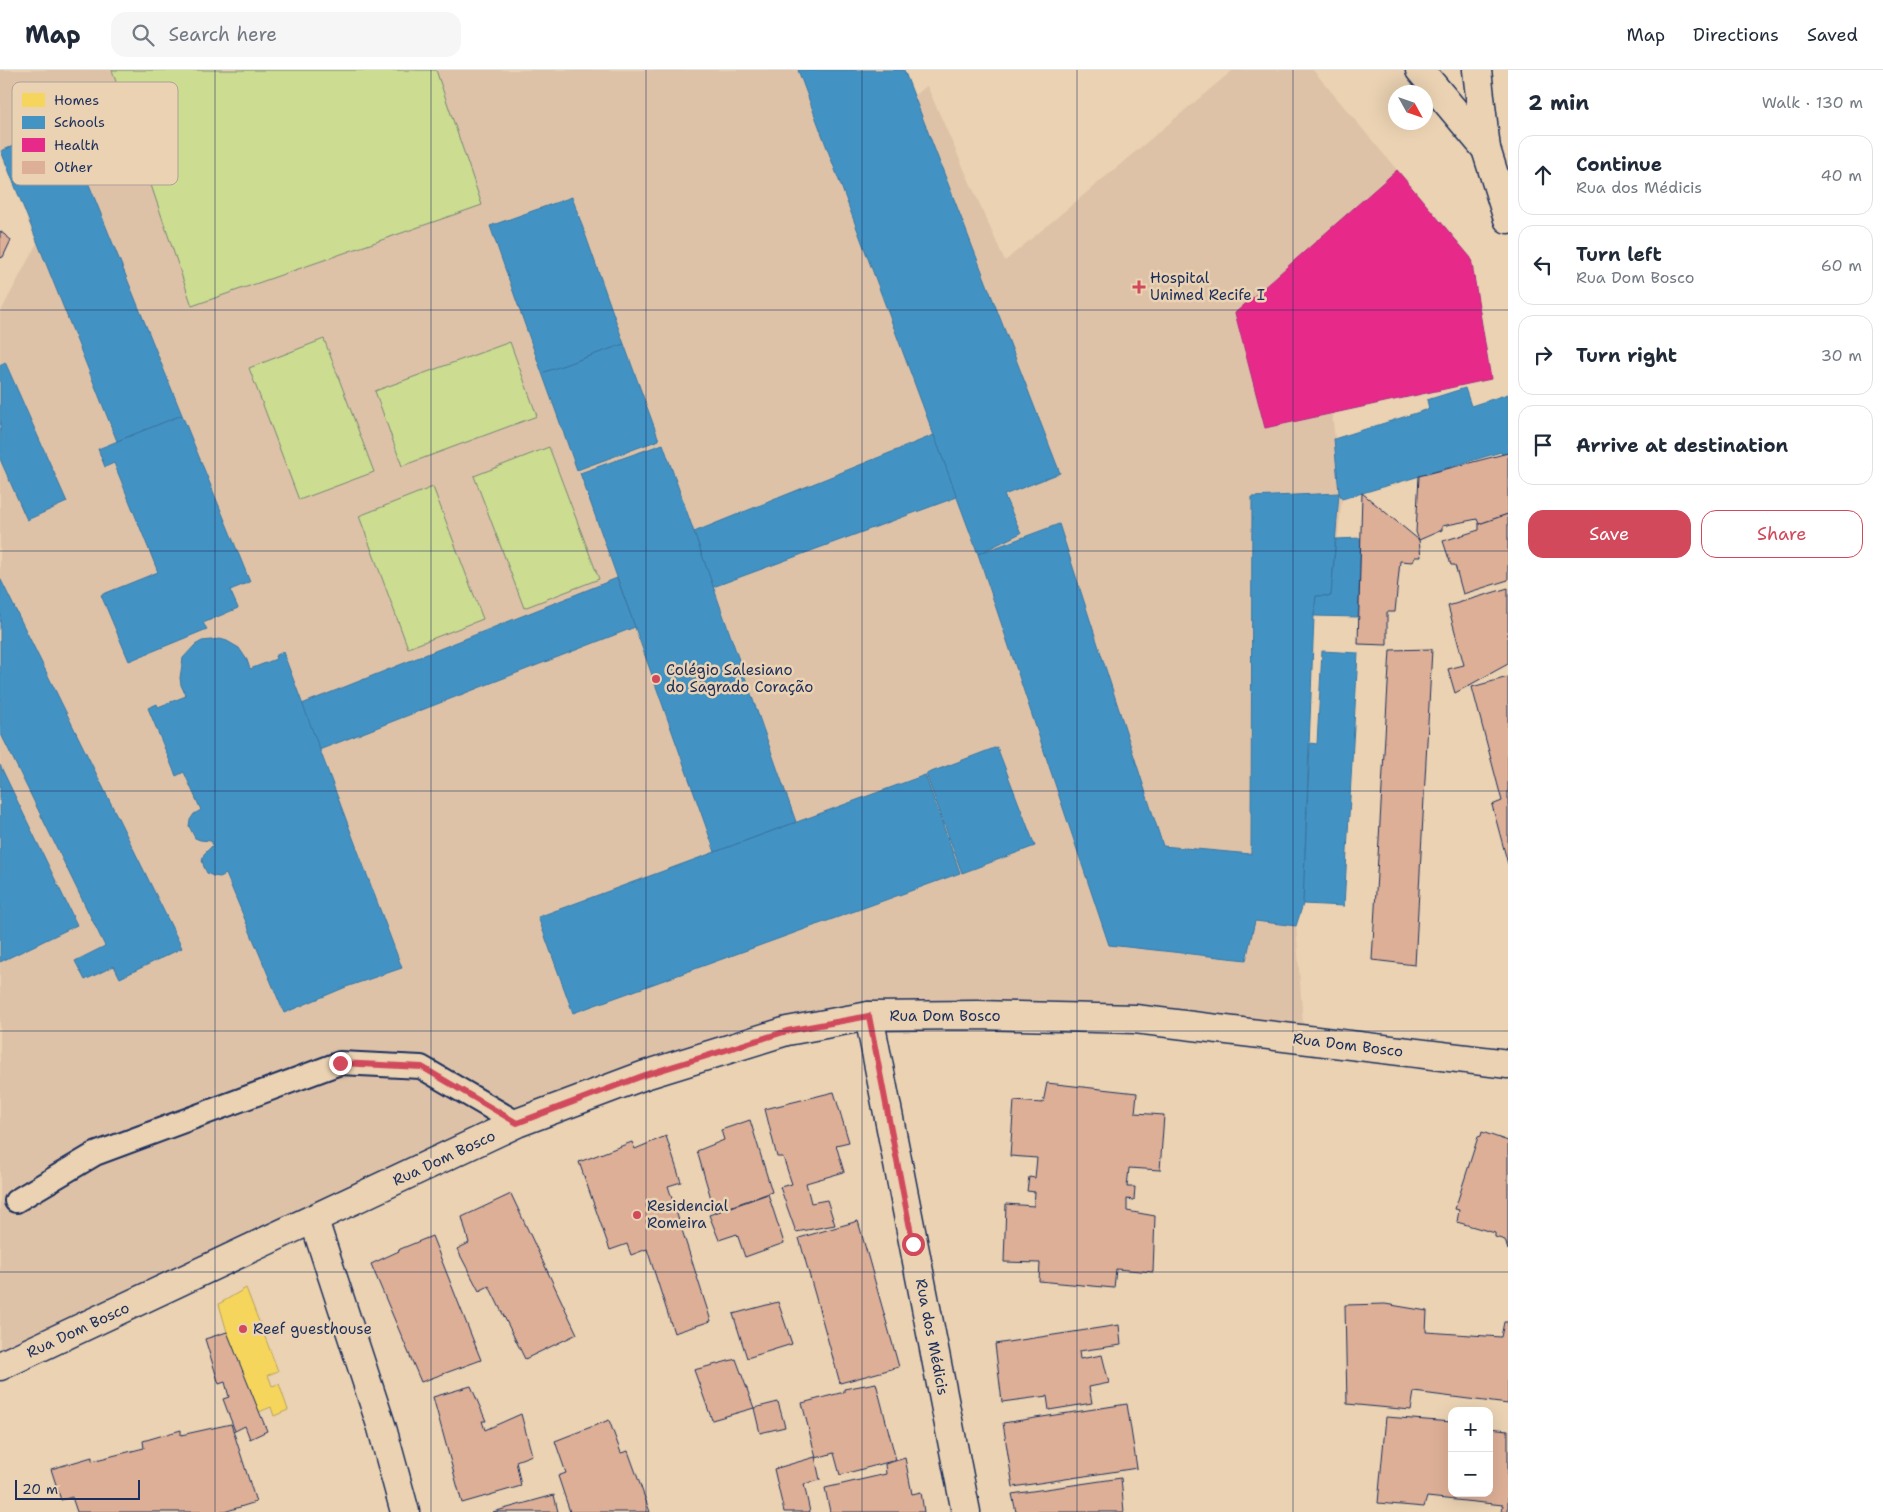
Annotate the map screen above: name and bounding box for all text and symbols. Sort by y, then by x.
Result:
search box [111,12,461,57]
text: Map [25,19,81,51]
icon: search [129,21,157,49]
text: Search here [169,22,277,47]
text: Map [1627,23,1665,47]
text: Directions [1693,23,1779,47]
text: Saved [1807,23,1858,47]
legend [12,82,178,185]
north arrow [1388,85,1433,130]
text: 2 min [1528,89,1589,117]
text: Homes [54,91,99,109]
text: Walk · 130 m [1762,92,1863,113]
text: Schools [54,113,105,131]
text: Health [54,136,99,154]
text: Continue [1576,152,1662,177]
text: Other [54,158,93,176]
icon: ahead [1529,161,1557,189]
text: 40 m [1820,165,1862,186]
text: Rua dos Médicis [1576,177,1702,198]
text: Turn left [1576,242,1662,267]
icon: left [1529,251,1557,279]
text: 60 m [1821,255,1862,276]
text: Rua Dom Bosco [1576,267,1694,288]
place label: Hospital Unimed Recife I [1150,268,1265,305]
marker: Hospital Unimed Recife I [1132,280,1146,294]
icon: right [1529,341,1557,369]
text: Turn right [1576,343,1677,368]
text: 30 m [1821,345,1862,366]
icon: arrive [1529,431,1557,459]
text: Arrive at destination [1576,433,1788,458]
button: Save [1528,510,1691,558]
button: Share [1701,510,1863,558]
place label: Colégio Salesiano do Sagrado Coração [666,660,813,697]
marker: Colégio Salesiano do Sagrado Coração [650,673,662,685]
street label: Rua Dom Bosco [890,1006,1000,1026]
street label: Rua Dom Bosco [1292,1028,1404,1062]
route end [329,1052,352,1075]
street label: Rua Dom Bosco [389,1125,499,1191]
place label: Residencial Romeira [647,1196,729,1233]
marker: Residencial Romeira [631,1209,643,1221]
route start [902,1233,925,1256]
street label: Rua dos Médicis [911,1277,953,1397]
street label: Rua Dom Bosco [23,1297,133,1363]
place label: Reef guesthouse [253,1319,372,1339]
marker: Reef guesthouse [237,1323,249,1335]
map controls [1448,1407,1493,1497]
button: + [1448,1407,1493,1452]
button: − [1448,1452,1493,1497]
scale bar [15,1477,140,1500]
text: 20 m [22,1480,58,1498]

